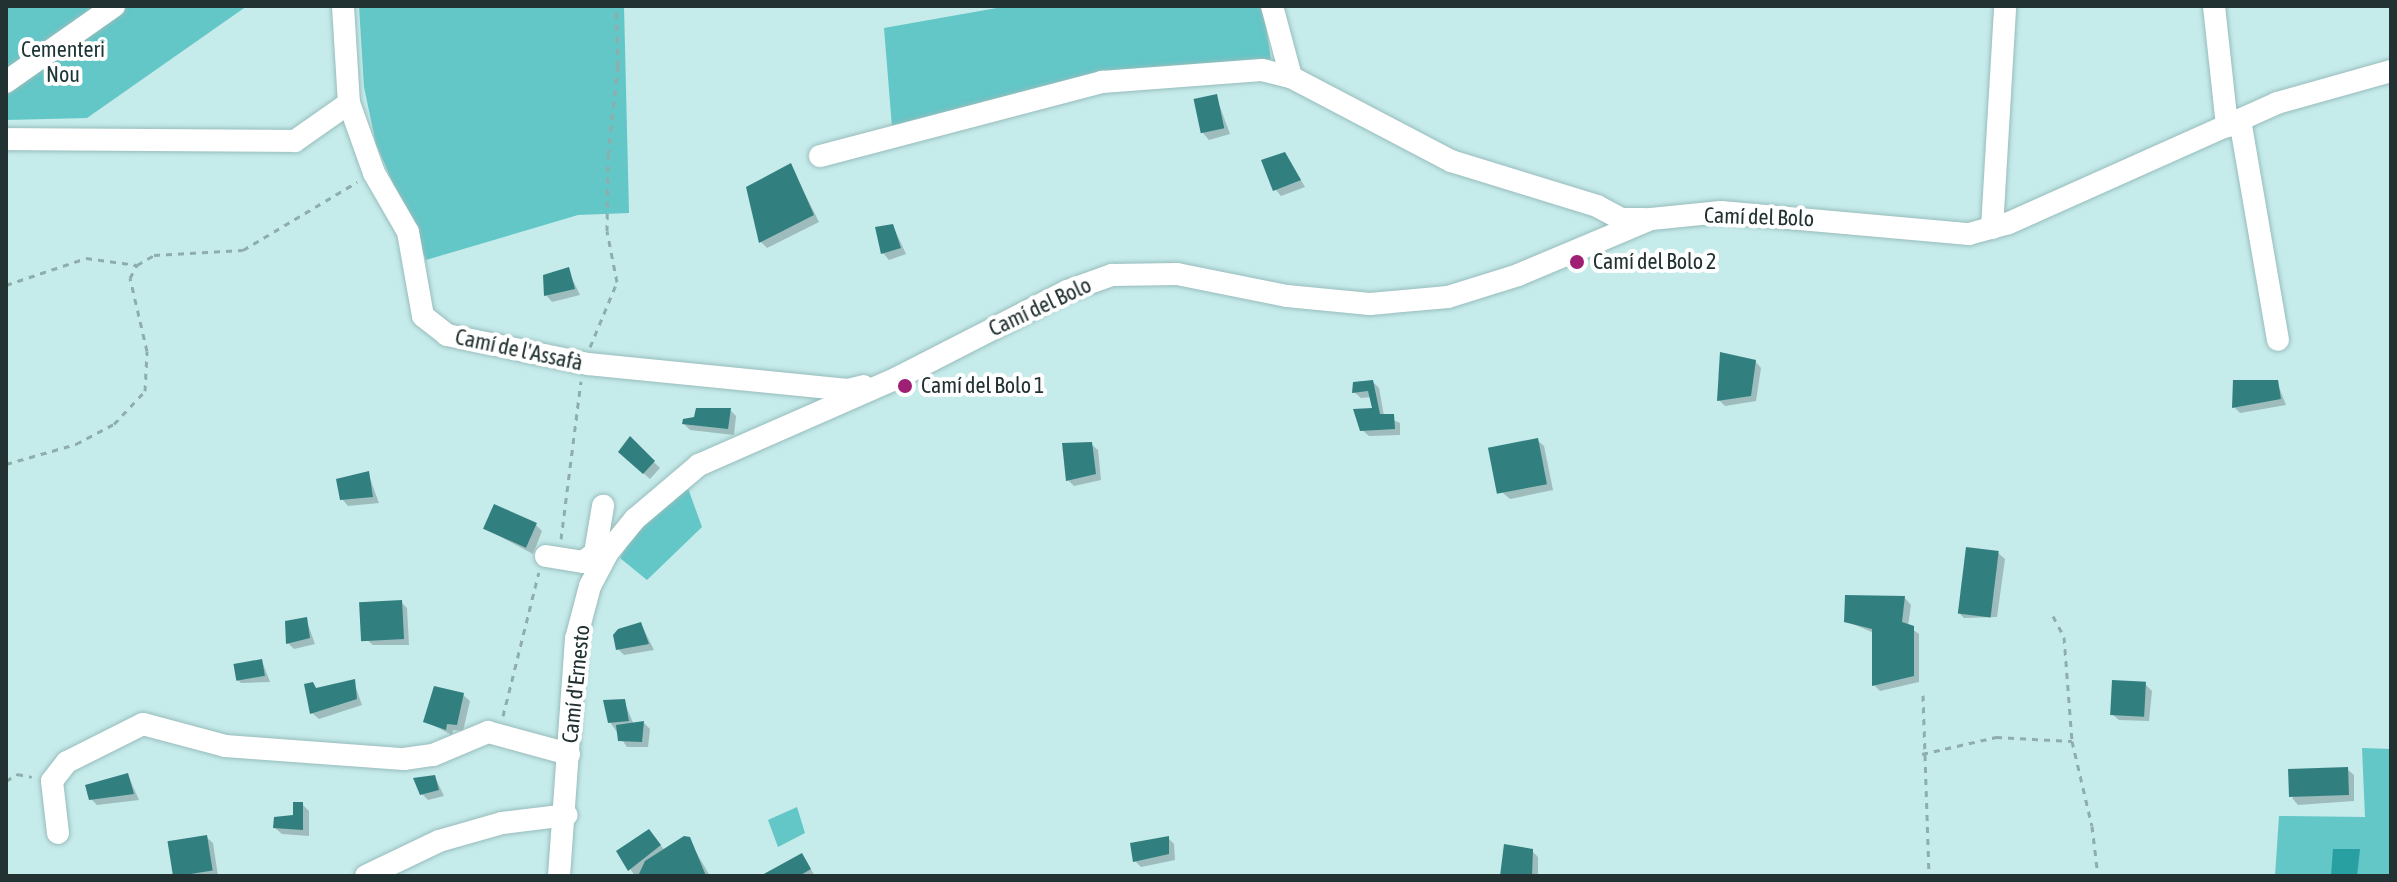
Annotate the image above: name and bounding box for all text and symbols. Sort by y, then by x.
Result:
park label: Cementeri Nou [21,36,105,88]
street label: Camí del Bolo [1704,202,1814,232]
place label: Camí del Bolo 2 [1593,249,1716,275]
marker: Camí del Bolo 2 [1568,253,1586,271]
street label: Camí del Bolo [985,272,1095,342]
street label: Camí de l'Assafà [453,324,585,376]
place label: Camí del Bolo 1 [921,373,1044,399]
marker: Camí del Bolo 1 [896,377,914,395]
street label: Camí d'Ernesto [557,624,595,744]

